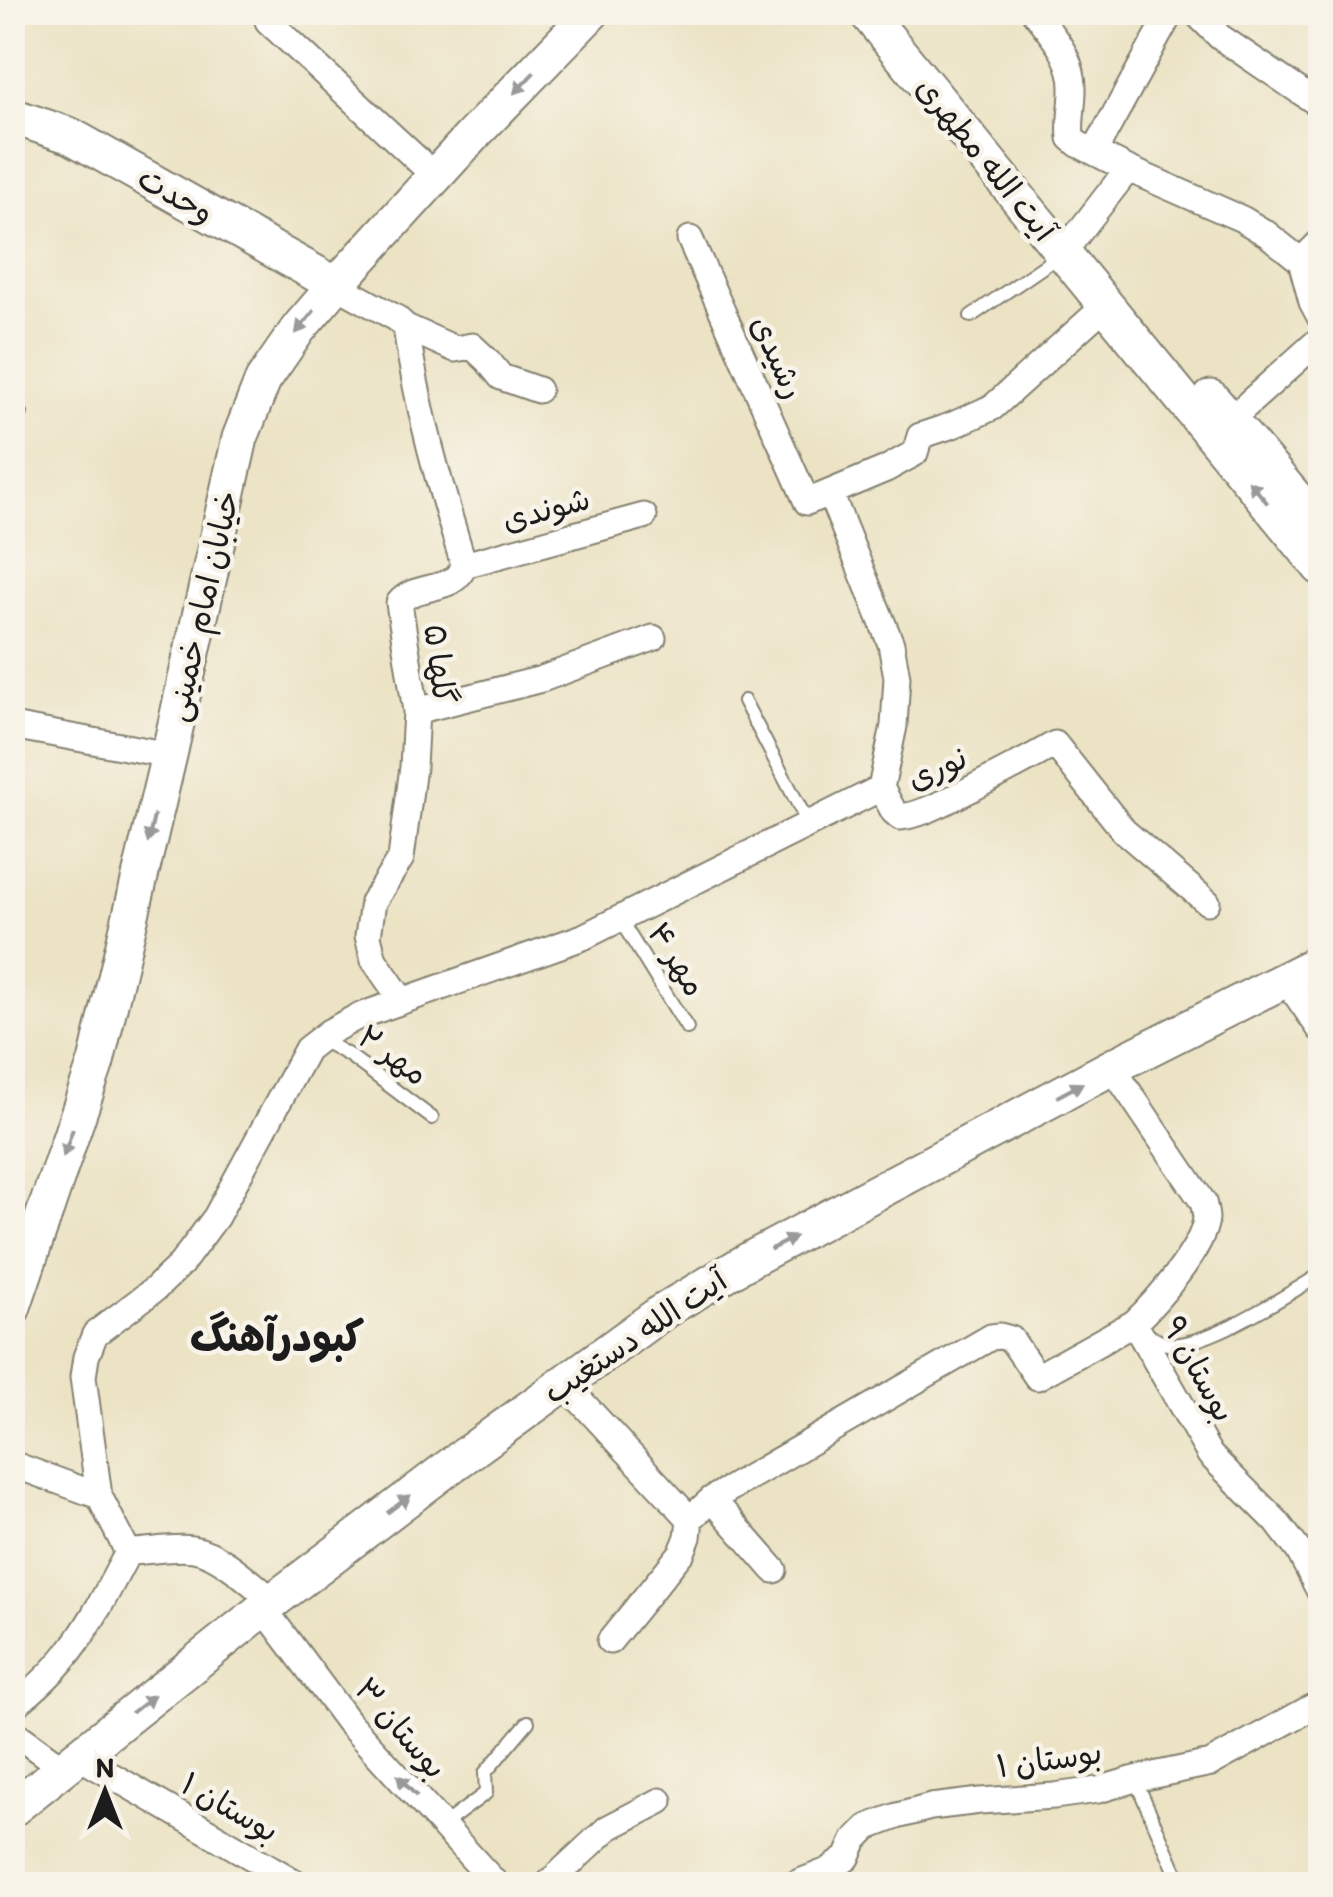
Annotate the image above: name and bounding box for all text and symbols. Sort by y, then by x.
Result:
street label: آیت الله مطهری [908,69,1065,250]
one-way arrow [513,70,536,94]
street label: وحدت [131,158,221,232]
street label: رشیدی [743,309,813,405]
one-way arrow [295,310,316,335]
street label: شوندی [498,479,594,539]
one-way arrow [1248,480,1269,505]
street label: خیابان امام خمینی [157,487,252,726]
street label: گلها ۵ [416,622,464,706]
street label: نوری [901,738,973,798]
one-way arrow [143,814,158,845]
street label: مهر ۴ [640,915,714,1003]
street label: مهر ۲ [350,1017,436,1093]
one-way arrow [1056,1082,1084,1100]
one-way arrow [59,1129,74,1159]
one-way arrow [768,1235,797,1252]
street label: آیت الله دستغیب [536,1260,735,1411]
street label: بوستان ۹ [1155,1310,1243,1428]
district label: کبودرآهنگ [190,1311,364,1363]
one-way arrow [386,1494,412,1515]
street label: بوستان ۳ [347,1670,455,1786]
one-way arrow [130,1694,156,1715]
street label: بوستان ۱ [994,1733,1104,1785]
north arrow [55,1742,155,1842]
text: N [96,1750,114,1784]
street label: بوستان ۱ [175,1764,285,1850]
one-way arrow [397,1774,419,1799]

